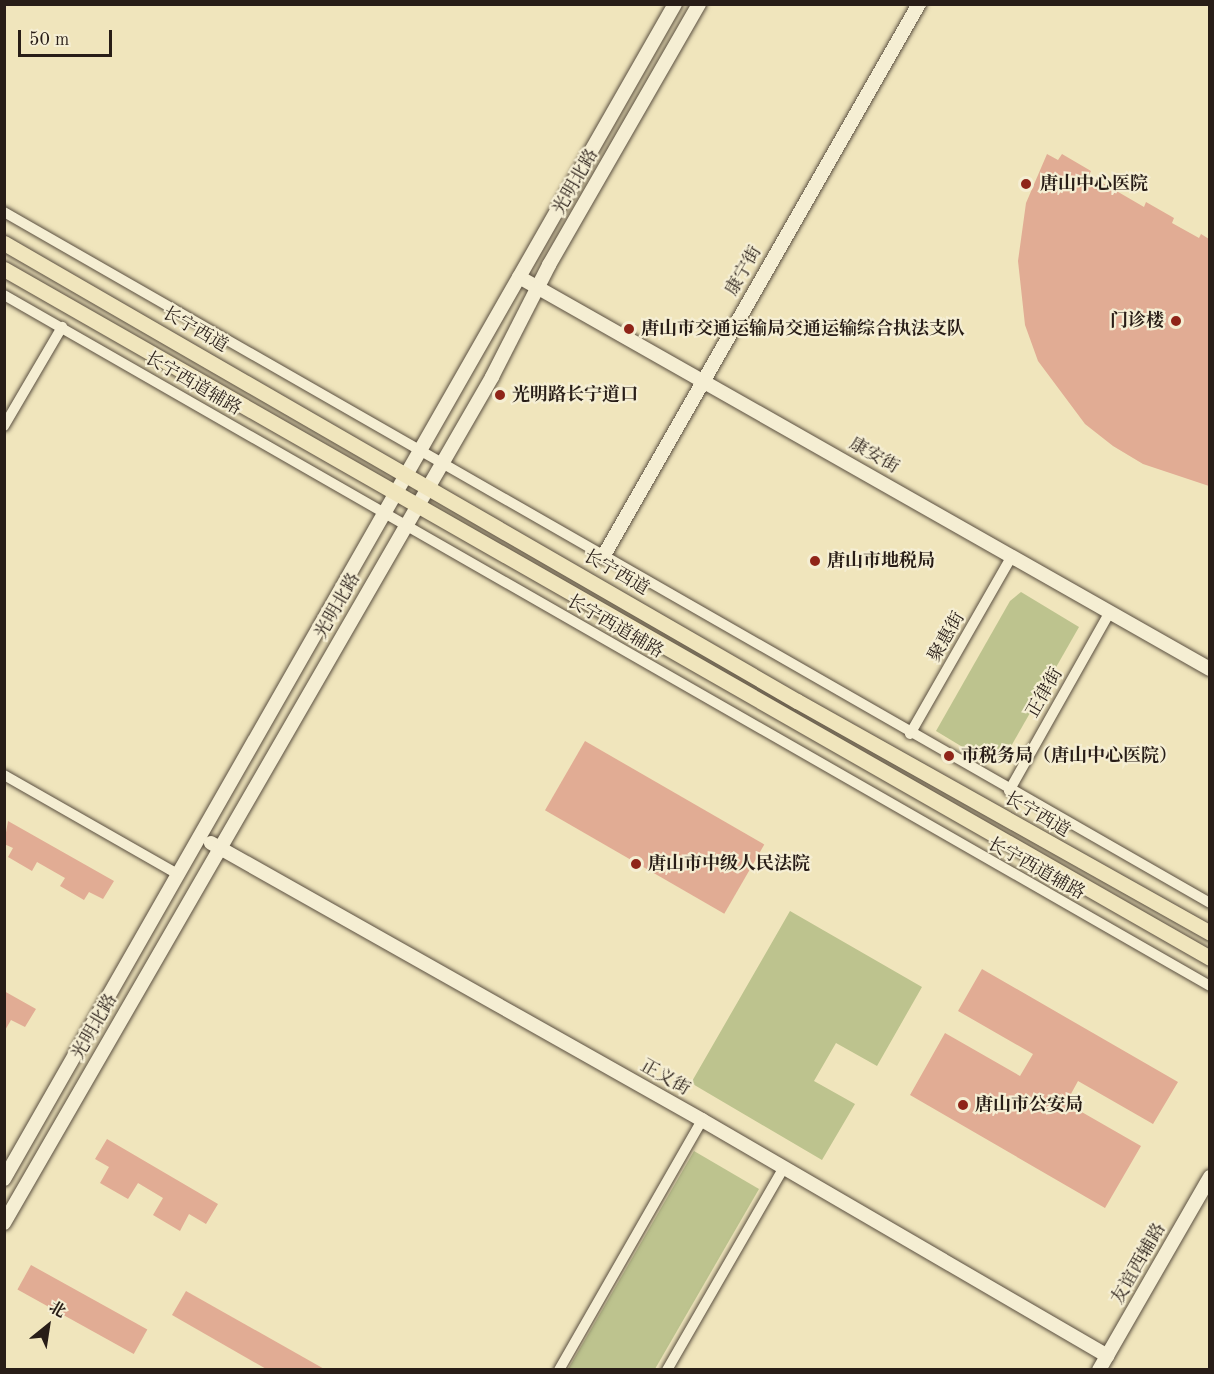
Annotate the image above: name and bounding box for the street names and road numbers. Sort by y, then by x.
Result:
street label: 光明北路 [549,145,603,219]
street label: 康宁街 [721,242,767,300]
street label: 长宁西道 [158,303,232,357]
street label: 长宁西道辅路 [141,348,245,420]
street label: 康安街 [845,433,903,479]
street label: 长宁西道 [579,546,653,600]
street label: 光明北路 [311,569,365,643]
street label: 长宁西道辅路 [563,591,667,663]
street label: 聚惠街 [924,608,970,666]
street label: 正律街 [1022,664,1068,722]
street label: 长宁西道 [1000,788,1074,842]
street label: 长宁西道辅路 [984,833,1088,905]
street label: 光明北路 [68,990,122,1064]
street label: 正义街 [636,1055,694,1101]
street label: 友谊西辅路 [1107,1220,1171,1308]

